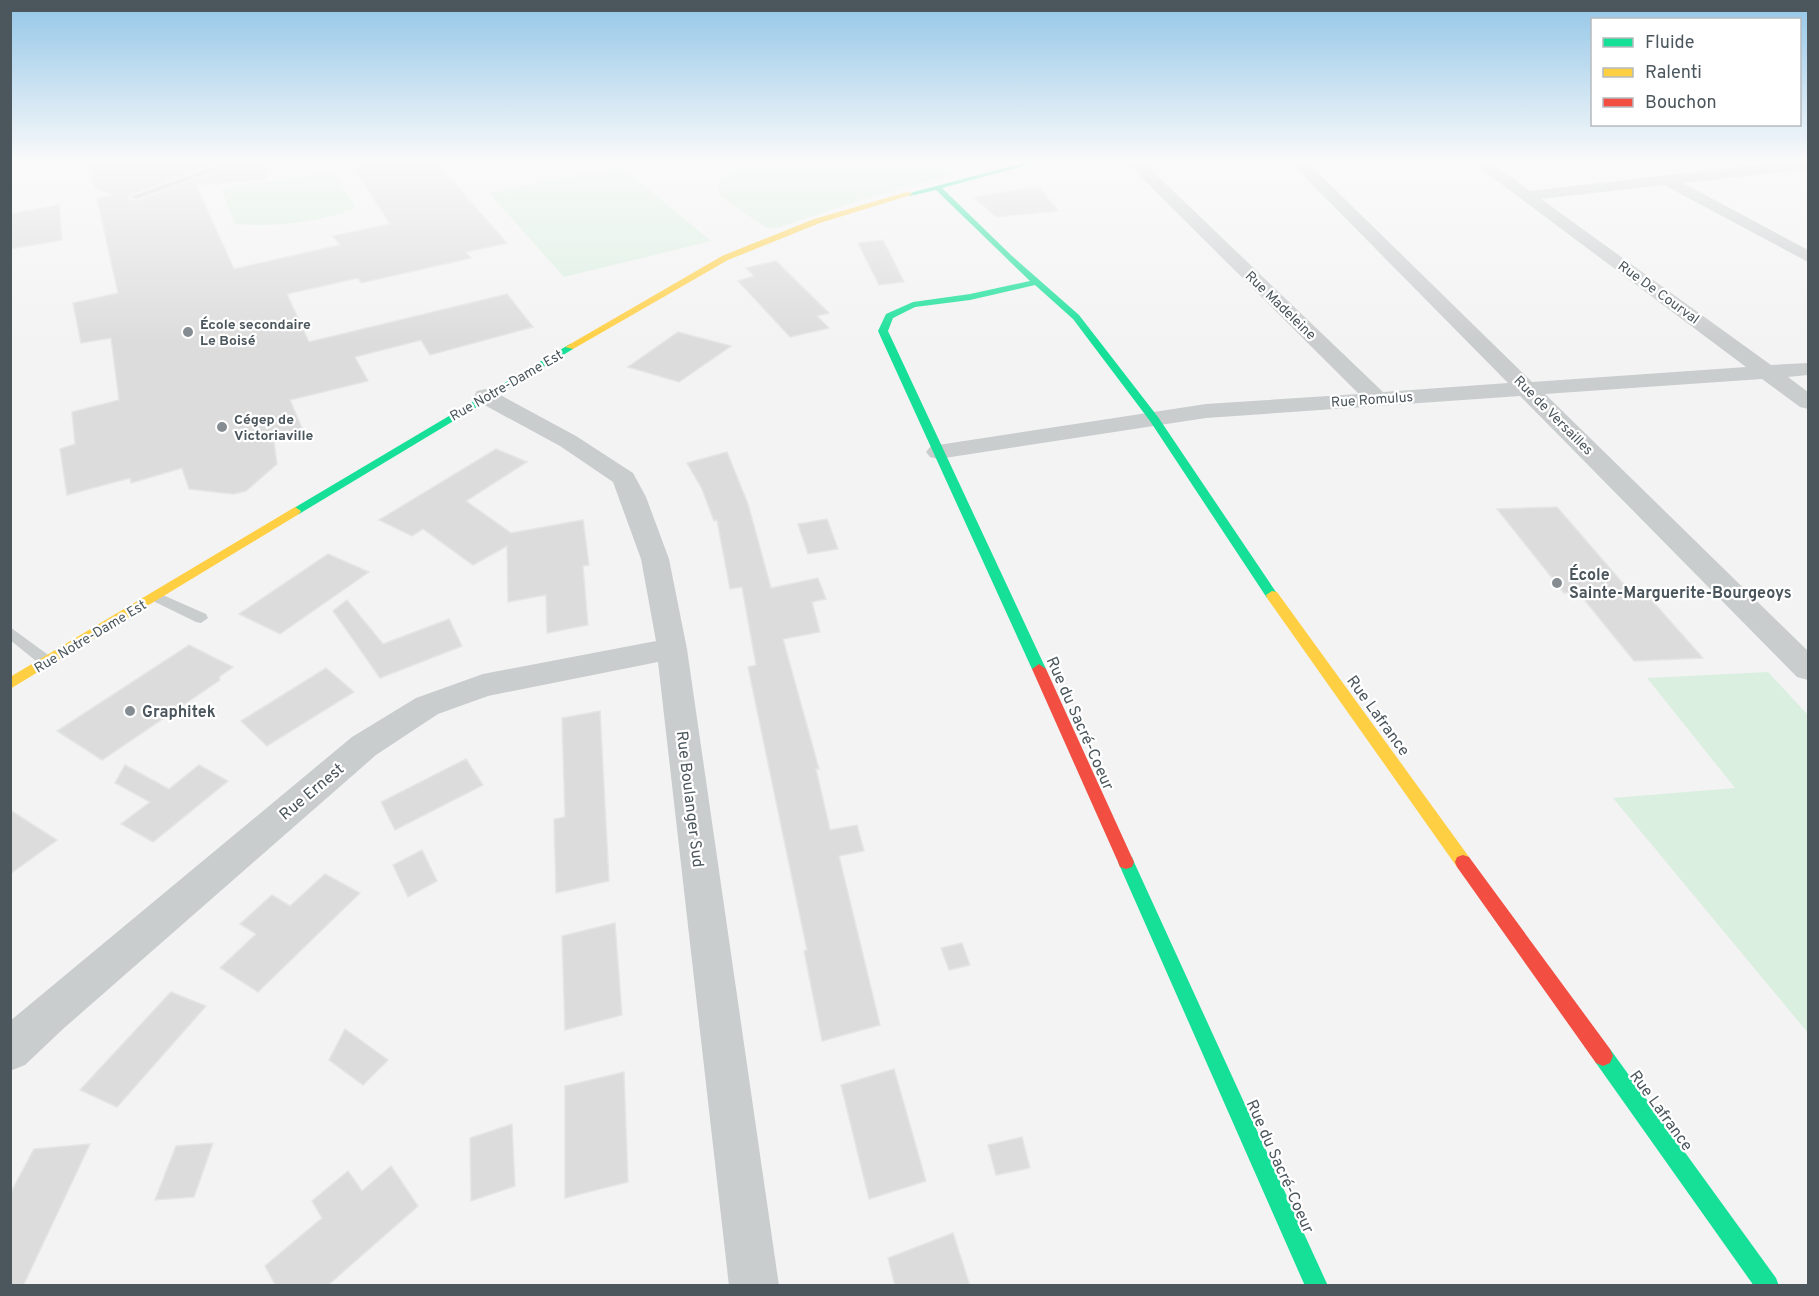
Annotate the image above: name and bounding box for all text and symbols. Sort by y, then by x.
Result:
legend [1591,18,1801,126]
text: Fluide [1645,32,1694,55]
text: Ralenti [1645,62,1702,85]
text: Bouchon [1645,92,1717,115]
street label: Rue De Courval [1614,258,1702,328]
street label: Rue Madeleine [1241,268,1319,344]
place label: École secondaire Le Boisé [200,316,311,350]
marker: École secondaire Le Boisé [181,325,195,339]
street label: Rue Notre-Dame Est [447,347,566,426]
street label: Rue de Versailles [1510,373,1596,459]
street label: Rue Romulus [1330,389,1414,412]
place label: Cégep de Victoriaville [234,412,314,445]
marker: Cégep de Victoriaville [215,420,229,434]
place label: École Sainte-Marguerite-Bourgeoys [1569,564,1792,604]
marker: École Sainte-Marguerite-Bourgeoys [1550,576,1564,590]
street label: Rue Notre-Dame Est [32,597,150,678]
street label: Rue du Sacré-Coeur [1041,654,1118,794]
street label: Rue Lafrance [1341,672,1413,760]
place label: Graphitek [142,703,216,723]
marker: Graphitek [123,704,137,718]
street label: Rue Boulanger Sud [671,730,707,869]
street label: Rue Ernest [276,760,349,825]
street label: Rue Lafrance [1624,1067,1696,1155]
street label: Rue du Sacré-Coeur [1241,1097,1318,1237]

